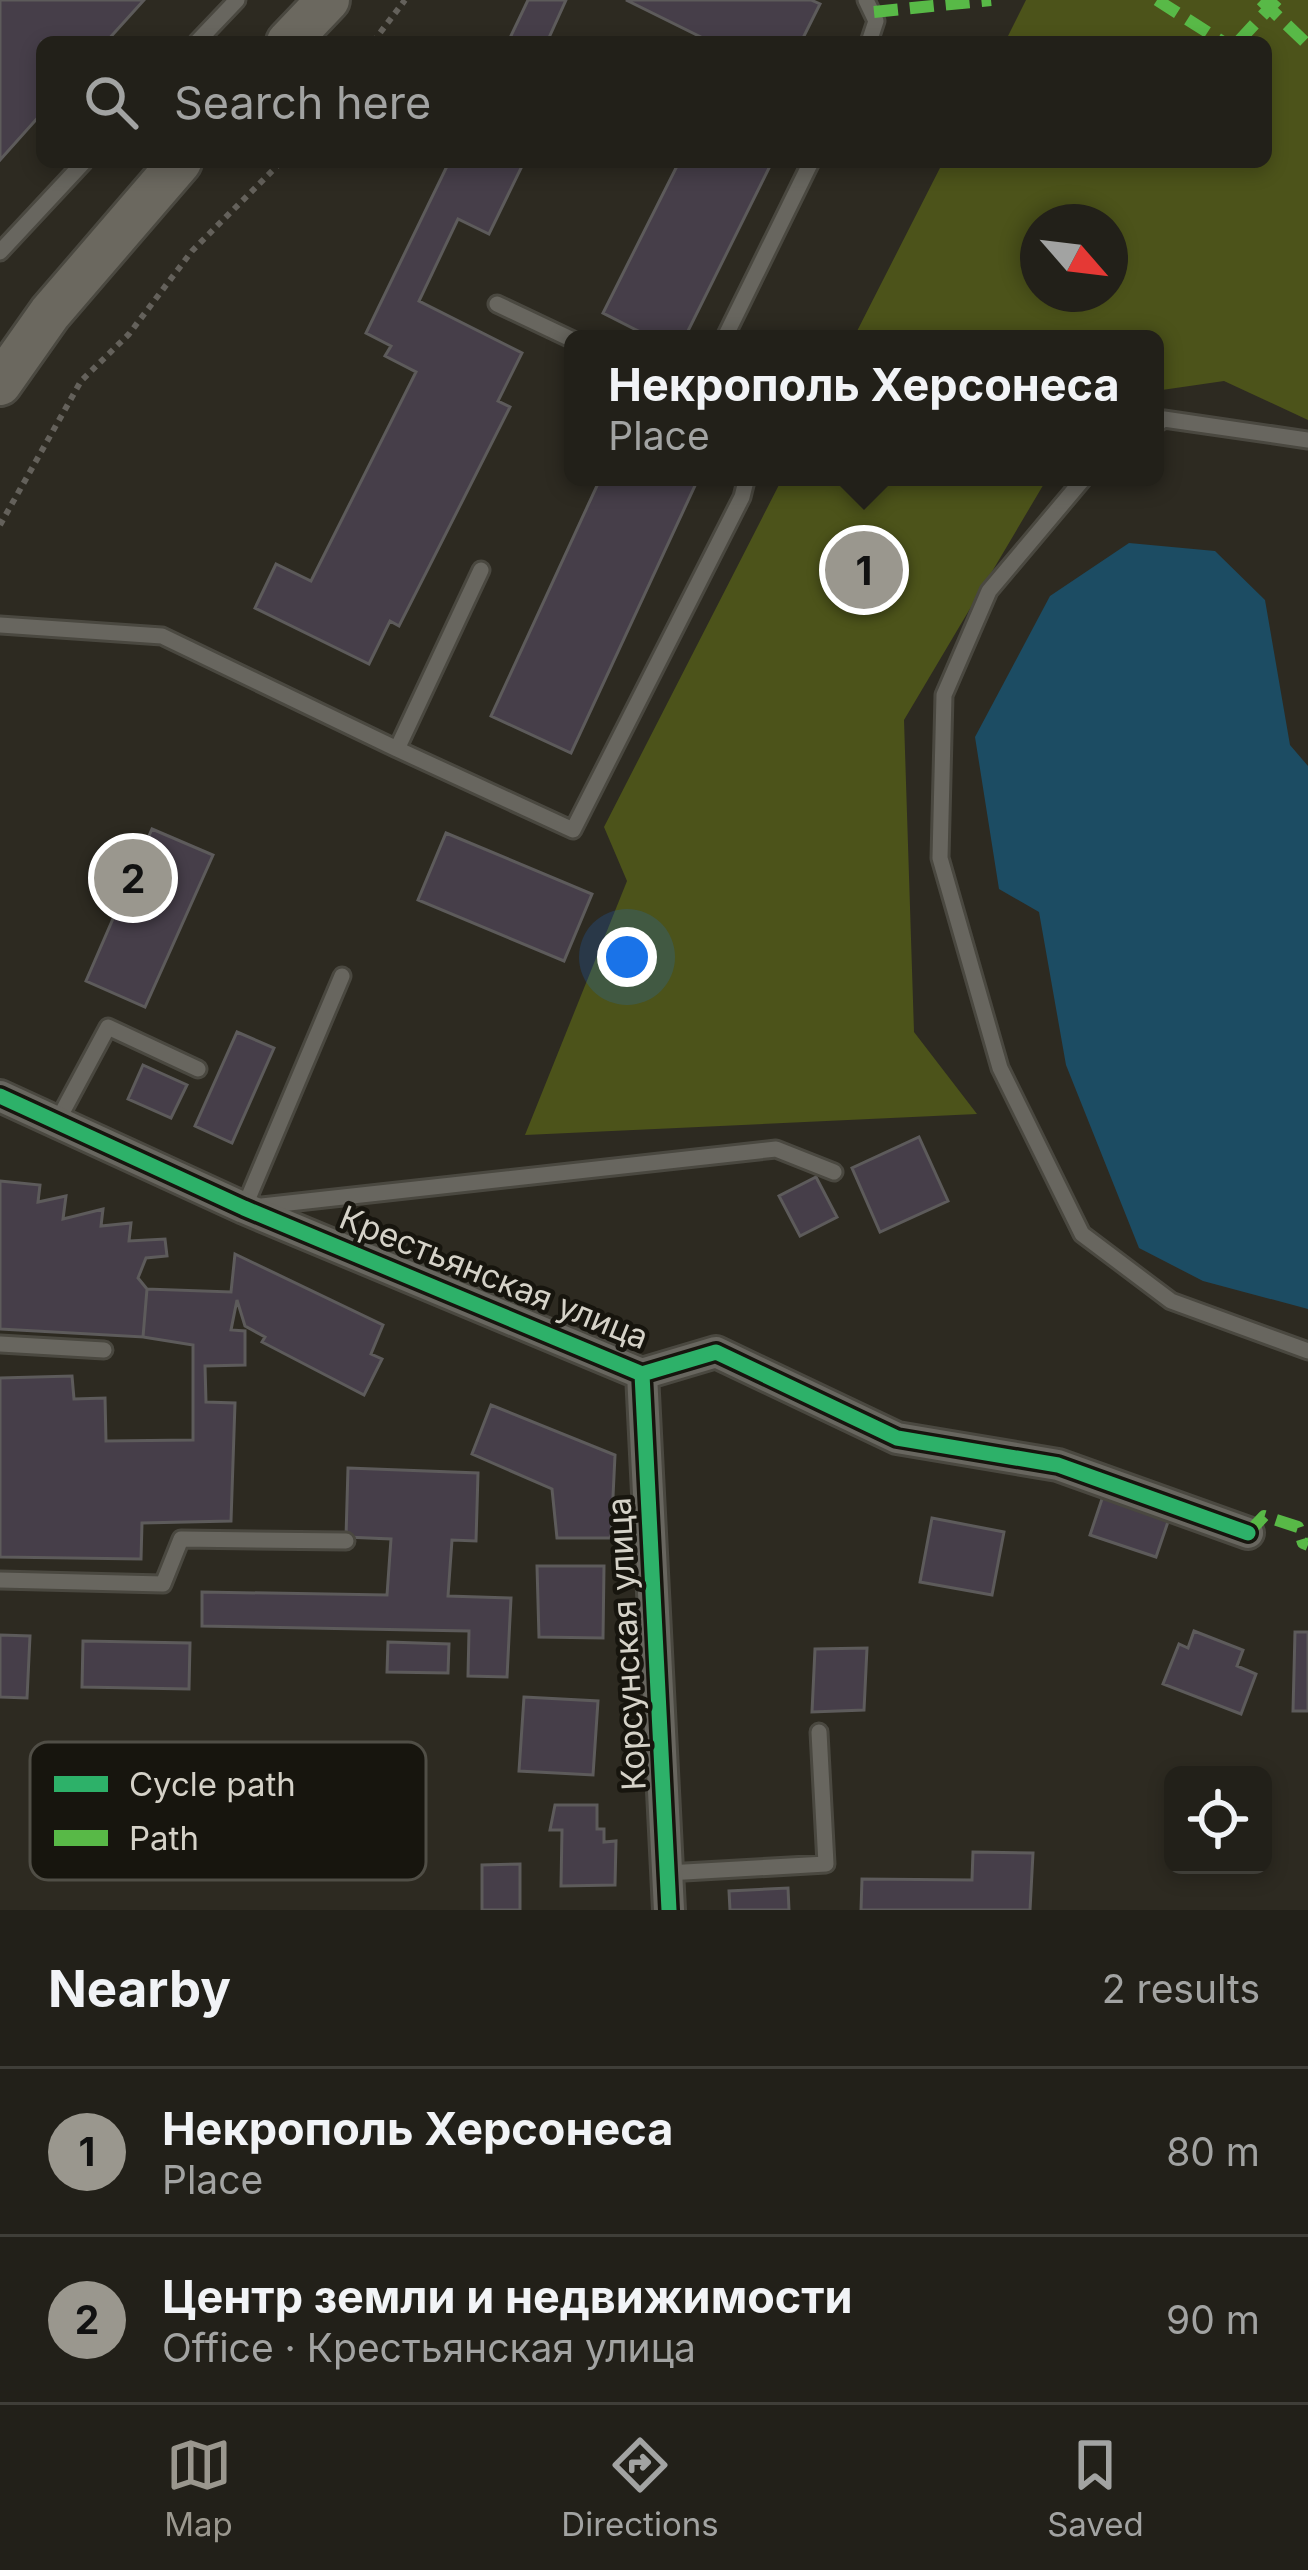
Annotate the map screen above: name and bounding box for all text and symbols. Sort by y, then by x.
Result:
search box [36,36,1272,168]
icon: search [78,69,144,135]
text: Search here [174,75,431,130]
north arrow [1020,204,1128,312]
popup [564,330,1164,486]
text: Некрополь Херсонеса [608,357,1120,412]
text: Place [608,412,710,459]
pin: 1 [825,525,903,615]
pin: 2 [94,833,172,923]
your location [597,927,657,987]
street label: Крестьянская улица [334,1197,654,1357]
street label: Корсунская улица [598,1496,654,1792]
legend [30,1742,426,1880]
text: Cycle path [129,1764,296,1804]
map controls [1164,1766,1272,1874]
button: locate [1164,1766,1272,1874]
text: Path [129,1818,199,1858]
text: Nearby [48,1958,231,2019]
text: 2 results [1102,1965,1260,2012]
text: Некрополь Херсонеса [162,2101,673,2156]
text: 1 [79,2128,95,2175]
text: 80 m [1166,2128,1260,2175]
text: Place [162,2156,263,2203]
text: Центр земли и недвижимости [162,2269,853,2324]
text: 2 [75,2296,99,2343]
text: 90 m [1166,2296,1260,2343]
text: Office · Крестьянская улица [162,2324,696,2371]
tab: Map [164,2432,233,2544]
tab: Directions [561,2432,719,2544]
tab: Saved [1047,2432,1144,2544]

